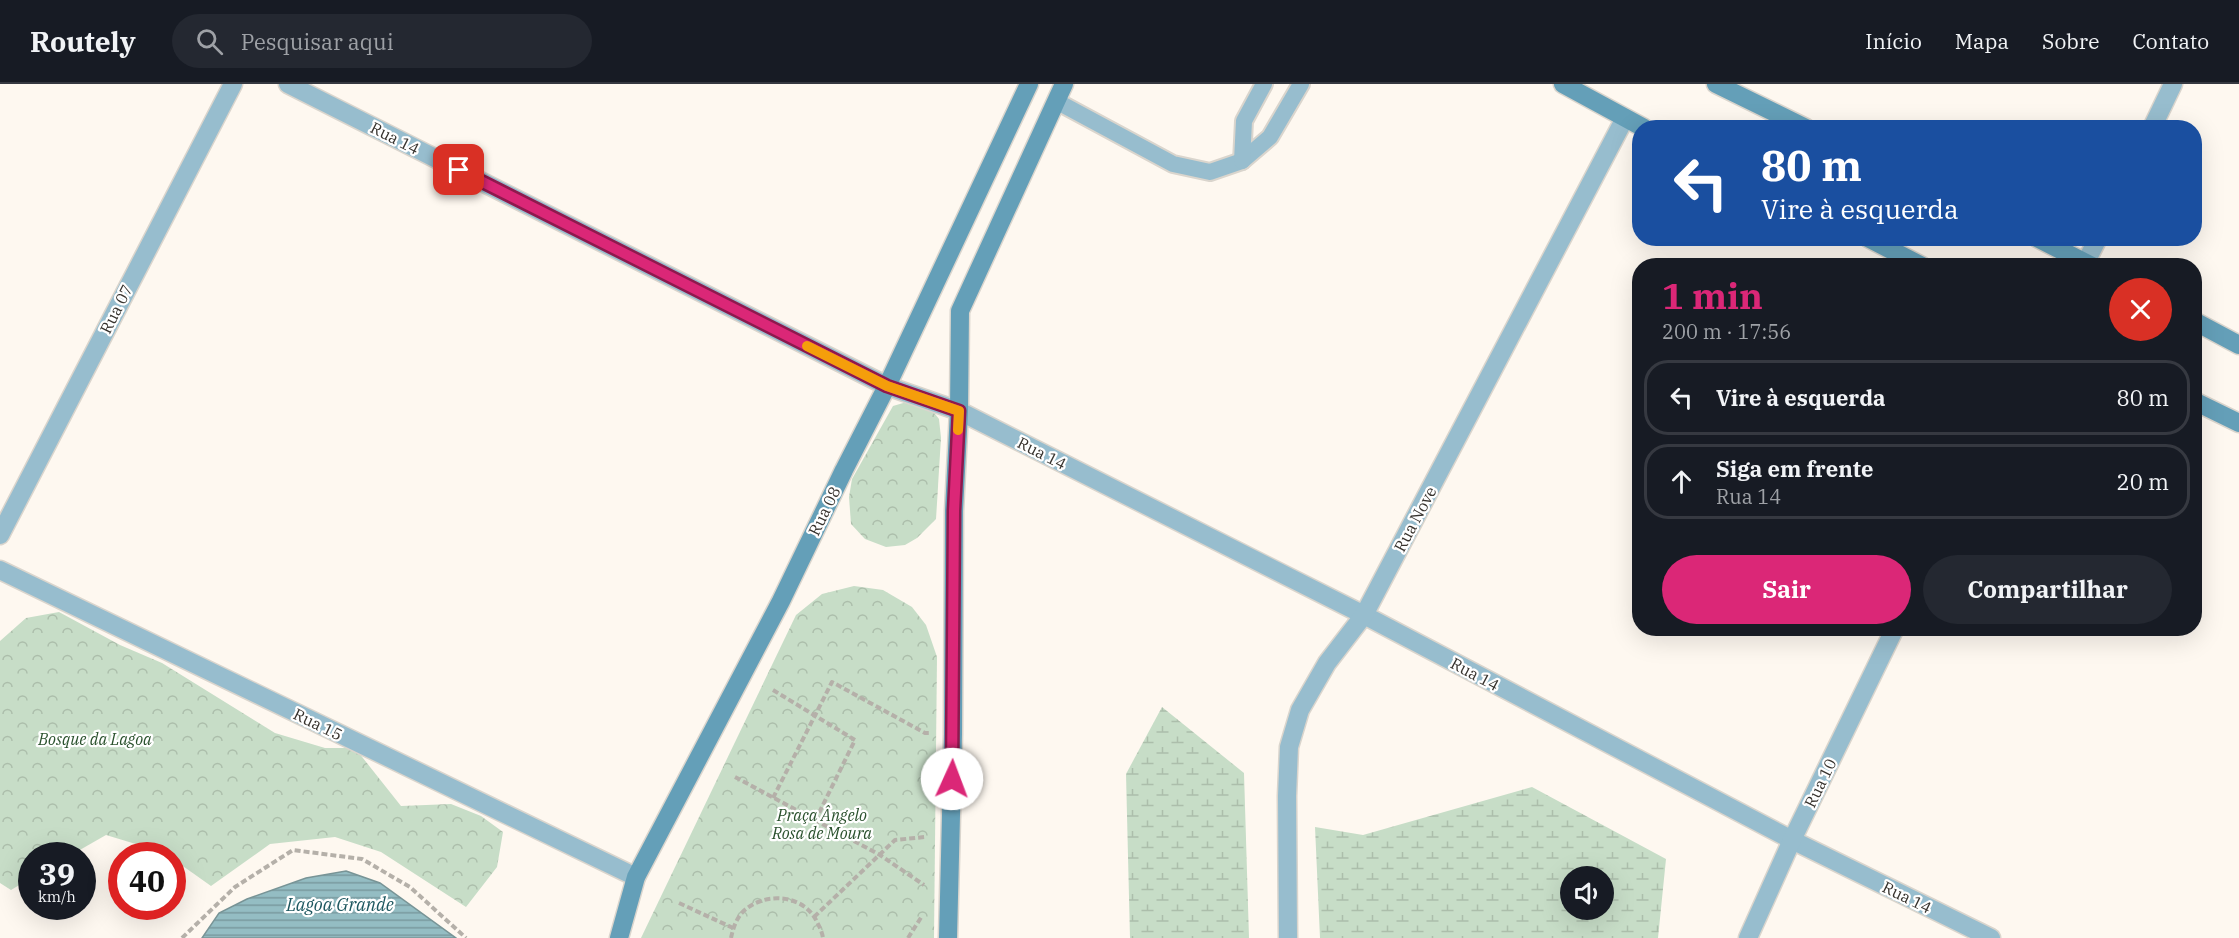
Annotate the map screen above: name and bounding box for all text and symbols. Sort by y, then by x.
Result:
search box [172,14,592,68]
text: Routely [30,23,136,60]
icon: search [193,25,226,58]
text: Pesquisar aqui [241,27,394,56]
text: Início [1865,27,1922,55]
text: Mapa [1955,27,2009,55]
text: Sobre [2042,27,2099,55]
text: Contato [2132,27,2209,55]
street label: Rua 14 [367,117,423,159]
text: 80 m [1761,138,1862,193]
pin [433,144,484,195]
icon: left [1662,144,1740,222]
icon: arrive [442,153,475,186]
text: Vire à esquerda [1761,191,1959,226]
text: 1 min [1662,272,1763,319]
button: close [2109,278,2172,341]
street label: Rua 07 [95,281,137,337]
text: 200 m · 17:56 [1662,318,1791,345]
icon: left [1665,381,1698,414]
text: Vire à esquerda [1716,383,1886,412]
text: 80 m [2117,383,2169,412]
street label: Rua 14 [1014,432,1070,474]
text: Siga em frente [1716,454,1873,483]
icon: ahead [1665,465,1698,498]
text: 20 m [2117,467,2169,496]
street label: Rua 08 [804,483,844,539]
street label: Rua Nove [1389,483,1441,555]
text: Rua 14 [1716,483,1781,510]
button: Sair [1662,555,1911,624]
button: Compartilhar [1923,555,2172,624]
street label: Rua 14 [1447,653,1503,695]
street label: Rua 15 [290,704,346,744]
park label: Bosque da Lagoa [37,729,152,749]
position arrow [920,747,984,811]
street label: Rua 10 [1800,755,1840,811]
park label: Praça Ângelo Rosa de Moura [771,805,872,843]
speed limit sign: 40 [108,842,186,920]
text: 39 [39,854,75,893]
map controls [1560,866,1614,920]
button: sound [1560,866,1614,920]
street label: Rua 14 [1879,877,1935,917]
text: km/h [38,887,76,906]
water label: Lagoa Grande [285,893,394,916]

